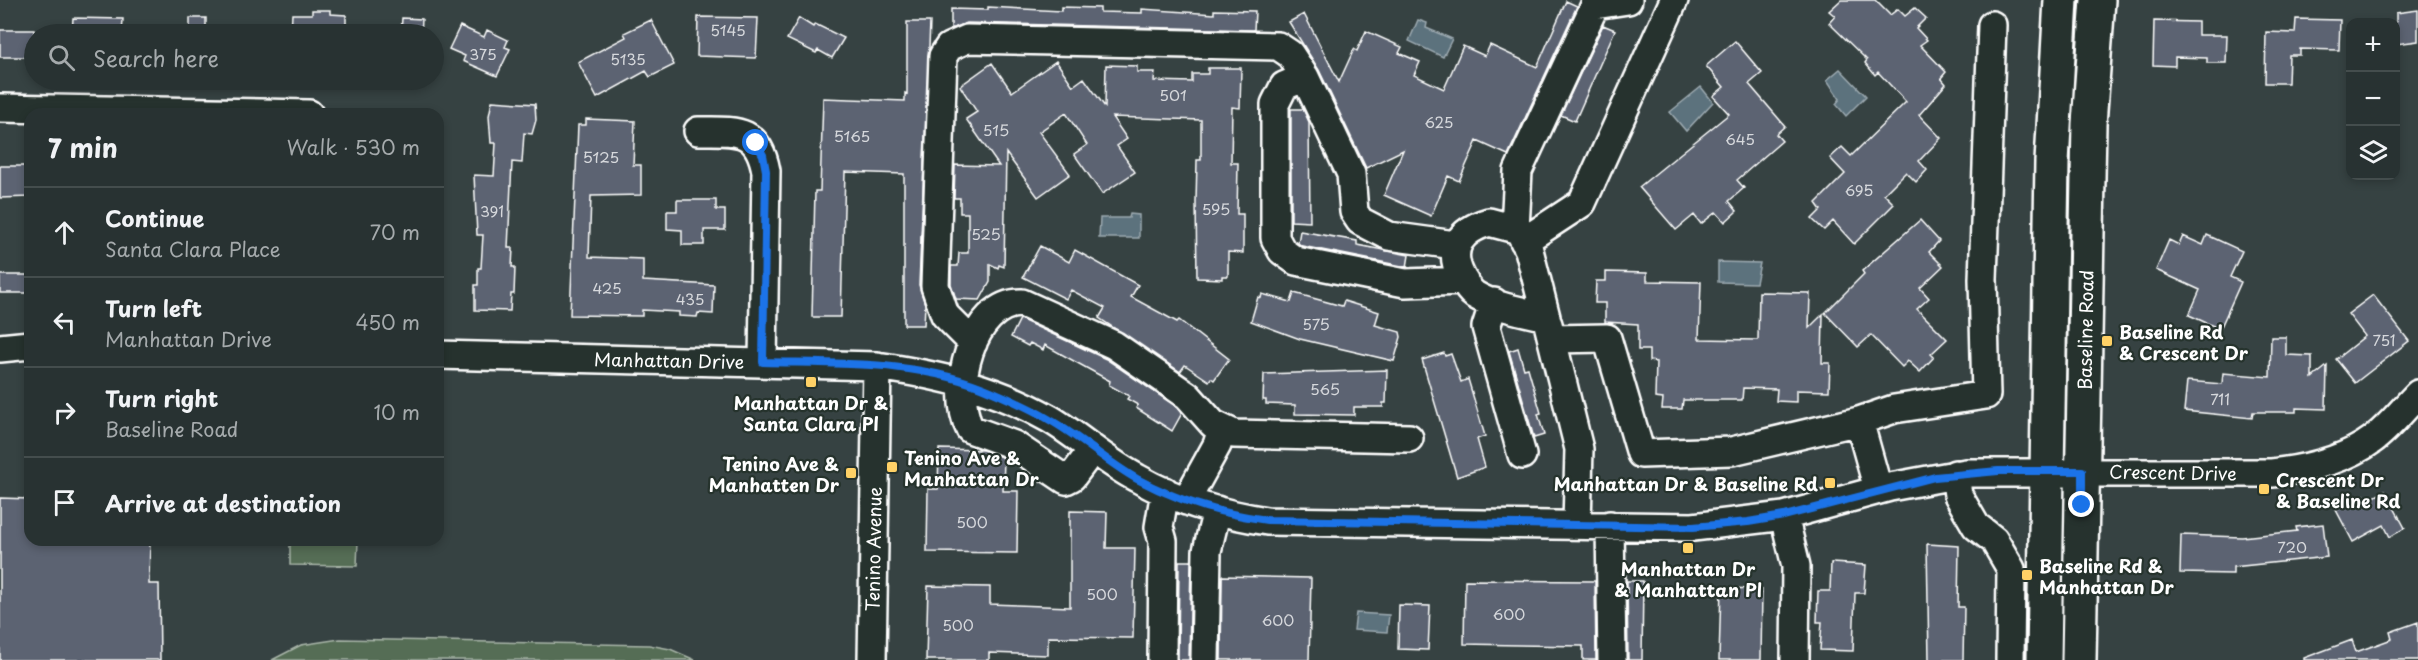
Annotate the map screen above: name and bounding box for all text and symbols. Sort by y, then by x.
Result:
house number: 5145 [710,18,746,41]
map controls [2346,18,2400,180]
button: + [2346,18,2400,72]
search box [24,24,444,90]
icon: search [45,41,78,74]
text: Search here [93,41,219,74]
house number: 375 [469,42,497,65]
house number: 5135 [610,47,646,70]
button: − [2346,72,2400,126]
house number: 501 [1159,83,1187,106]
house number: 625 [1425,110,1454,133]
house number: 515 [983,118,1009,141]
house number: 5165 [834,124,870,147]
button: layers [2346,126,2400,180]
house number: 645 [1725,127,1755,150]
text: 7 min [48,128,118,167]
route start [742,129,768,155]
text: Walk · 530 m [287,132,420,162]
house number: 5125 [583,145,619,168]
house number: 695 [1845,178,1873,201]
house number: 595 [1202,197,1230,220]
house number: 391 [480,199,504,222]
text: Continue [105,201,204,234]
icon: ahead [48,216,81,249]
text: 70 m [370,217,420,247]
house number: 525 [971,222,1001,245]
text: Santa Clara Place [105,234,281,264]
street label: Baseline Road [2070,270,2100,390]
house number: 425 [592,276,622,299]
house number: 435 [676,287,704,310]
text: Turn left [105,291,202,324]
icon: left [48,306,81,339]
text: 450 m [355,307,420,337]
house number: 575 [1302,312,1330,335]
place label: Baseline Rd & Crescent Dr [2119,318,2249,366]
text: Manhattan Drive [105,324,272,354]
house number: 751 [2373,328,2395,351]
marker: Baseline Rd & Crescent Dr [2100,334,2114,348]
street label: Manhattan Drive [594,345,744,375]
marker: Manhattan Dr & Santa Clara Pl [804,375,818,389]
house number: 565 [1310,377,1340,400]
text: Turn right [105,381,218,414]
house number: 711 [2210,387,2230,410]
place label: Manhattan Dr & Santa Clara Pl [734,389,889,437]
icon: right [48,396,81,429]
text: 10 m [373,397,420,427]
text: Baseline Road [105,414,238,444]
place label: Tenino Ave & Manhattan Dr [904,444,1039,492]
place label: Tenino Ave & Manhatten Dr [709,450,840,498]
street label: Crescent Drive [2109,457,2237,487]
marker: Tenino Ave & Manhattan Dr [885,460,899,474]
marker: Tenino Ave & Manhatten Dr [844,466,858,480]
place label: Crescent Dr & Baseline Rd [2276,466,2401,514]
place label: Manhattan Dr & Baseline Rd [1554,470,1818,497]
marker: Manhattan Dr & Baseline Rd [1823,476,1837,490]
marker: Crescent Dr & Baseline Rd [2257,482,2271,496]
icon: arrive [48,486,81,519]
text: Arrive at destination [105,486,341,519]
street label: Tenino Avenue [858,486,888,612]
route end [2068,491,2094,517]
house number: 500 [956,510,988,533]
house number: 720 [2277,535,2307,558]
marker: Manhattan Dr & Manhattan Pl [1681,541,1695,555]
place label: Baseline Rd & Manhattan Dr [2039,552,2174,600]
place label: Manhattan Dr & Manhattan Pl [1614,555,1762,603]
marker: Baseline Rd & Manhattan Dr [2020,568,2034,582]
house number: 500 [1086,582,1118,605]
house number: 600 [1493,602,1525,625]
house number: 600 [1262,608,1294,631]
house number: 500 [942,613,974,636]

